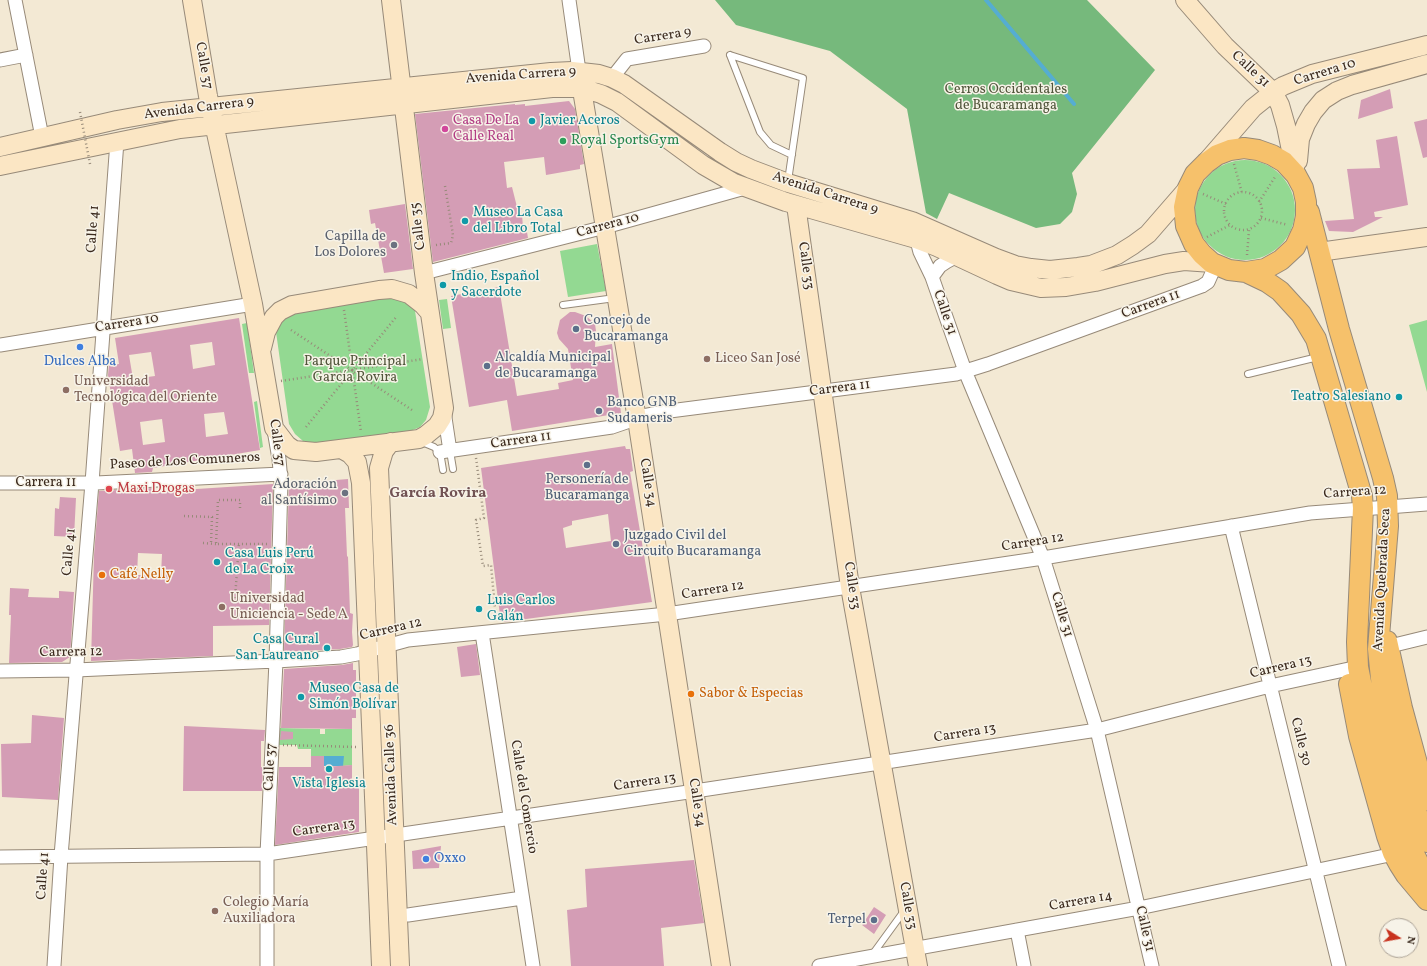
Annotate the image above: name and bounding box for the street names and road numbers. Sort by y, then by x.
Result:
street label: Carrera 9 [633,24,693,50]
street label: Calle 37 [191,41,215,91]
street label: Calle 31 [1227,48,1273,92]
street label: Carrera 10 [1292,56,1358,90]
street label: Avenida Carrera 9 [465,64,577,88]
street label: Avenida Carrera 9 [143,94,255,124]
street label: Avenida Carrera 9 [770,169,880,219]
street label: Calle 35 [408,201,430,251]
street label: Calle 41 [84,205,104,253]
street label: Carrera 10 [575,210,641,242]
street label: Calle 33 [793,241,817,291]
street label: Carrera 11 [1119,287,1183,323]
street label: Calle 31 [928,288,960,338]
street label: Carrera 10 [94,311,160,337]
street label: Carrera 11 [809,377,871,401]
street label: Calle 37 [264,418,288,468]
street label: Carrera 11 [490,428,552,454]
street label: Paseo de Los Comuneros [109,450,261,474]
street label: Calle 34 [635,457,659,509]
street label: Carrera 11 [16,475,76,491]
street label: Carrera 12 [1323,482,1387,504]
street label: Avenida Quebrada Seca [1371,508,1395,652]
street label: Calle 41 [60,528,80,576]
street label: Carrera 12 [1001,530,1065,556]
street label: Calle 33 [839,561,863,611]
street label: Carrera 12 [681,578,745,604]
street label: Calle 31 [1046,590,1076,640]
street label: Carrera 12 [358,615,424,645]
street label: Carrera 12 [39,644,103,662]
street label: Carrera 13 [1249,653,1313,683]
street label: Calle 30 [1286,716,1314,768]
street label: Carrera 13 [933,721,997,747]
street label: Avenida Calle 36 [382,724,402,826]
street label: Calle del Comercio [506,739,540,855]
street label: Calle 37 [261,743,281,791]
street label: Carrera 13 [613,770,677,796]
street label: Calle 34 [684,777,708,829]
street label: Carrera 13 [292,816,356,842]
street label: Calle 41 [34,852,54,900]
street label: Calle 33 [895,881,919,931]
street label: Carrera 14 [1048,888,1114,916]
street label: Calle 31 [1131,904,1157,954]

